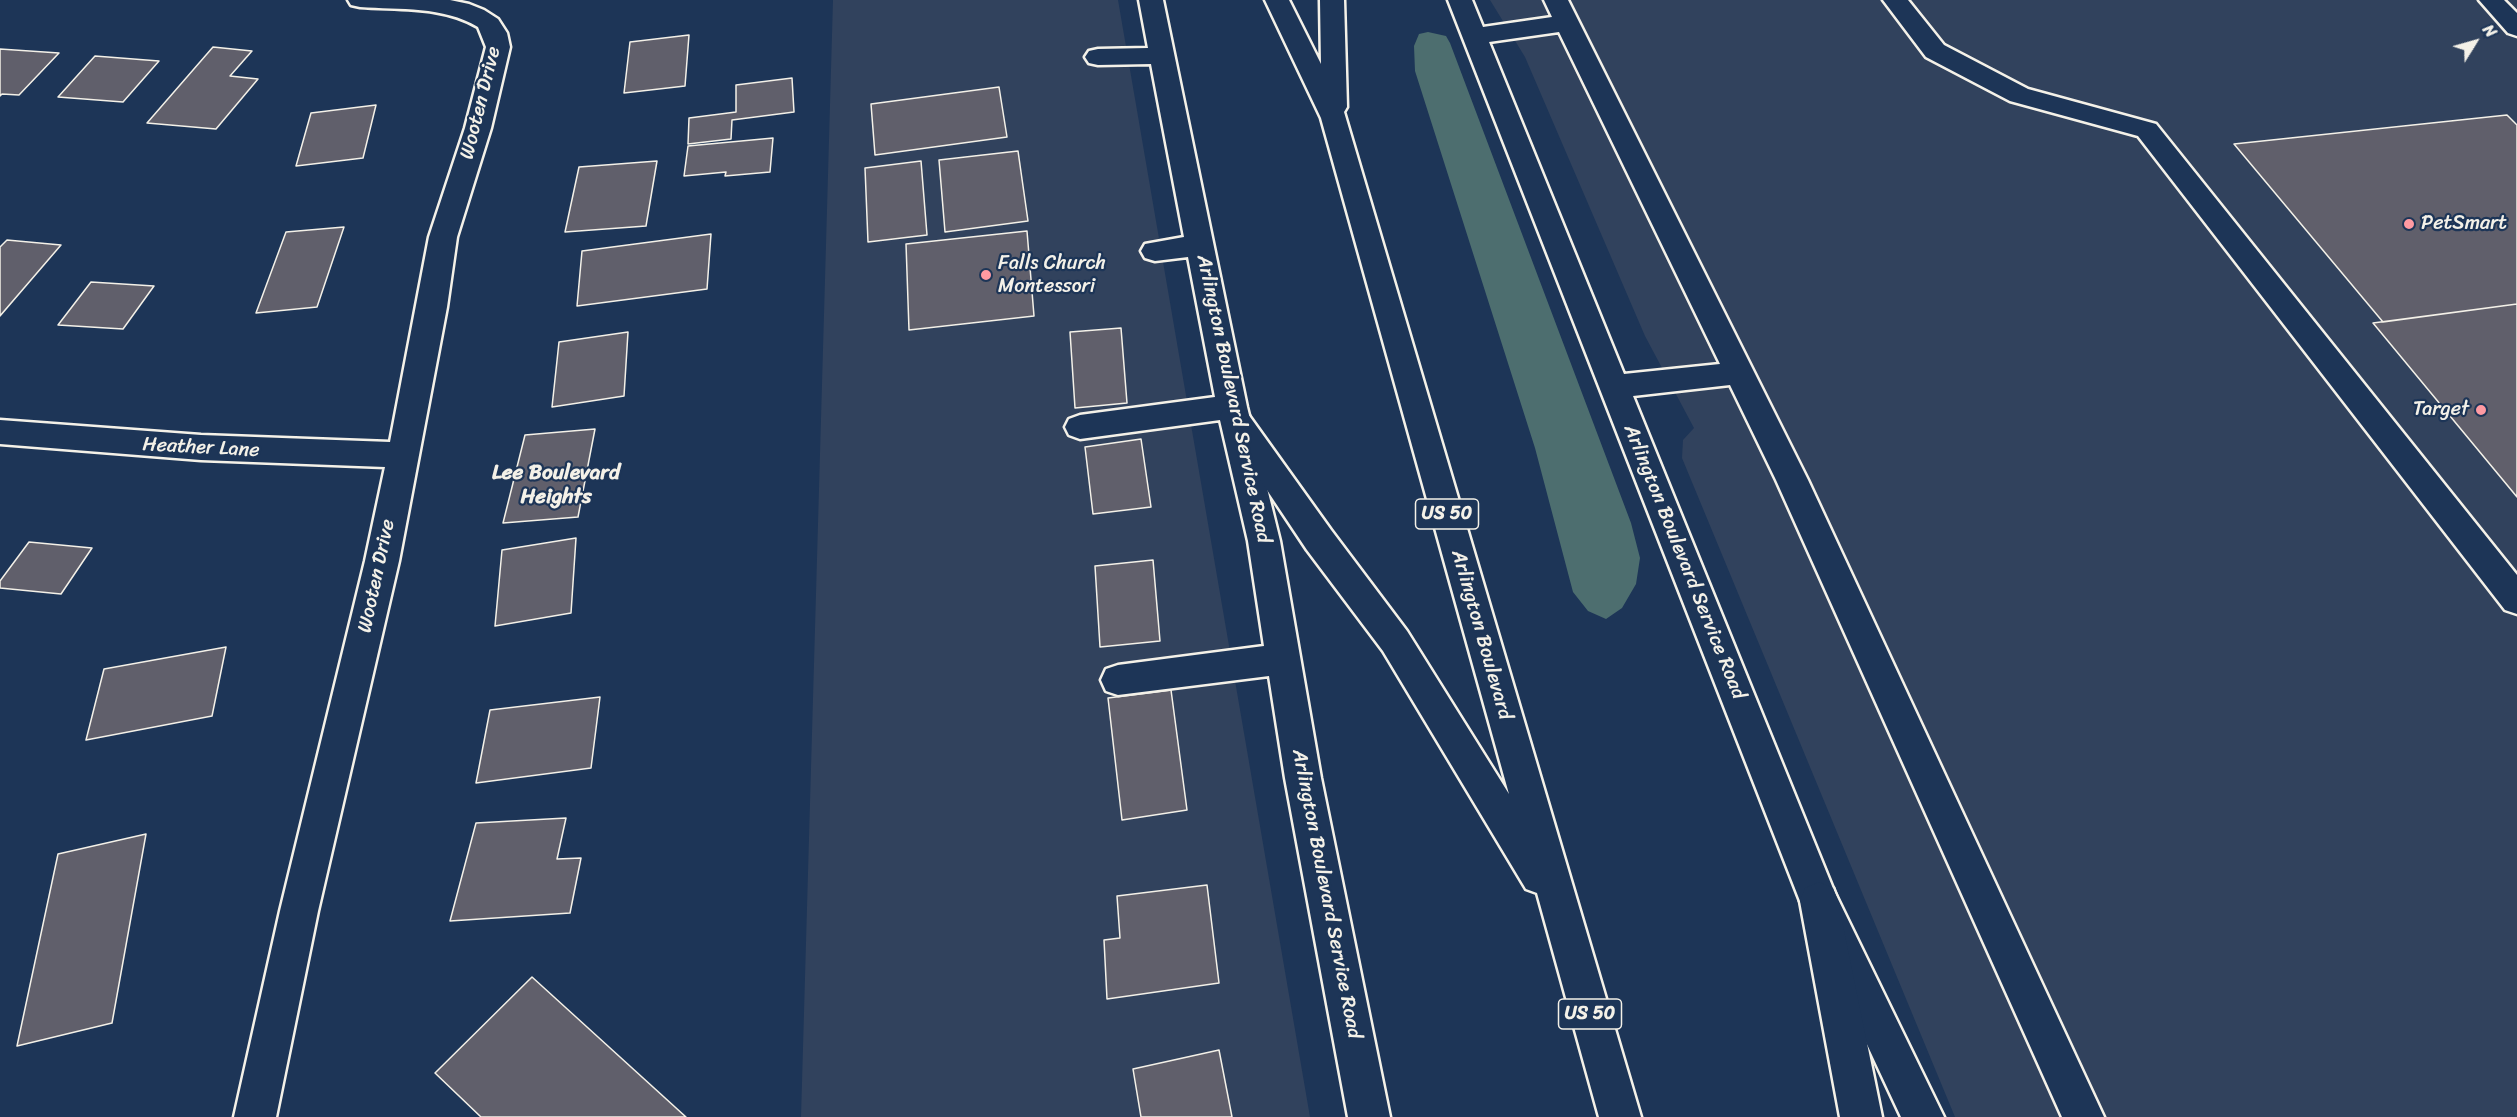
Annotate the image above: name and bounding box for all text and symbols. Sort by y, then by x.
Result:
north arrow [2445,12,2505,72]
text: N [2475,18,2505,44]
street label: Wooten Drive [455,44,507,162]
place label: PetSmart [2421,212,2507,236]
marker: PetSmart [2402,217,2416,231]
place label: Falls Church Montessori [998,252,1106,299]
street label: Arlington Boulevard Service Road [1191,253,1275,545]
marker: Falls Church Montessori [979,268,993,282]
place label: Target [2413,398,2469,422]
marker: Target [2474,403,2488,417]
street label: Arlington Boulevard Service Road [1618,421,1750,703]
street label: Heather Lane [142,433,260,463]
district label: Lee Boulevard Heights [492,461,620,511]
road number: US 50 [1416,499,1478,529]
street label: Wooten Drive [353,517,401,635]
street label: Arlington Boulevard [1445,547,1517,723]
street label: Arlington Boulevard Service Road [1286,747,1366,1041]
road number: US 50 [1558,999,1622,1029]

